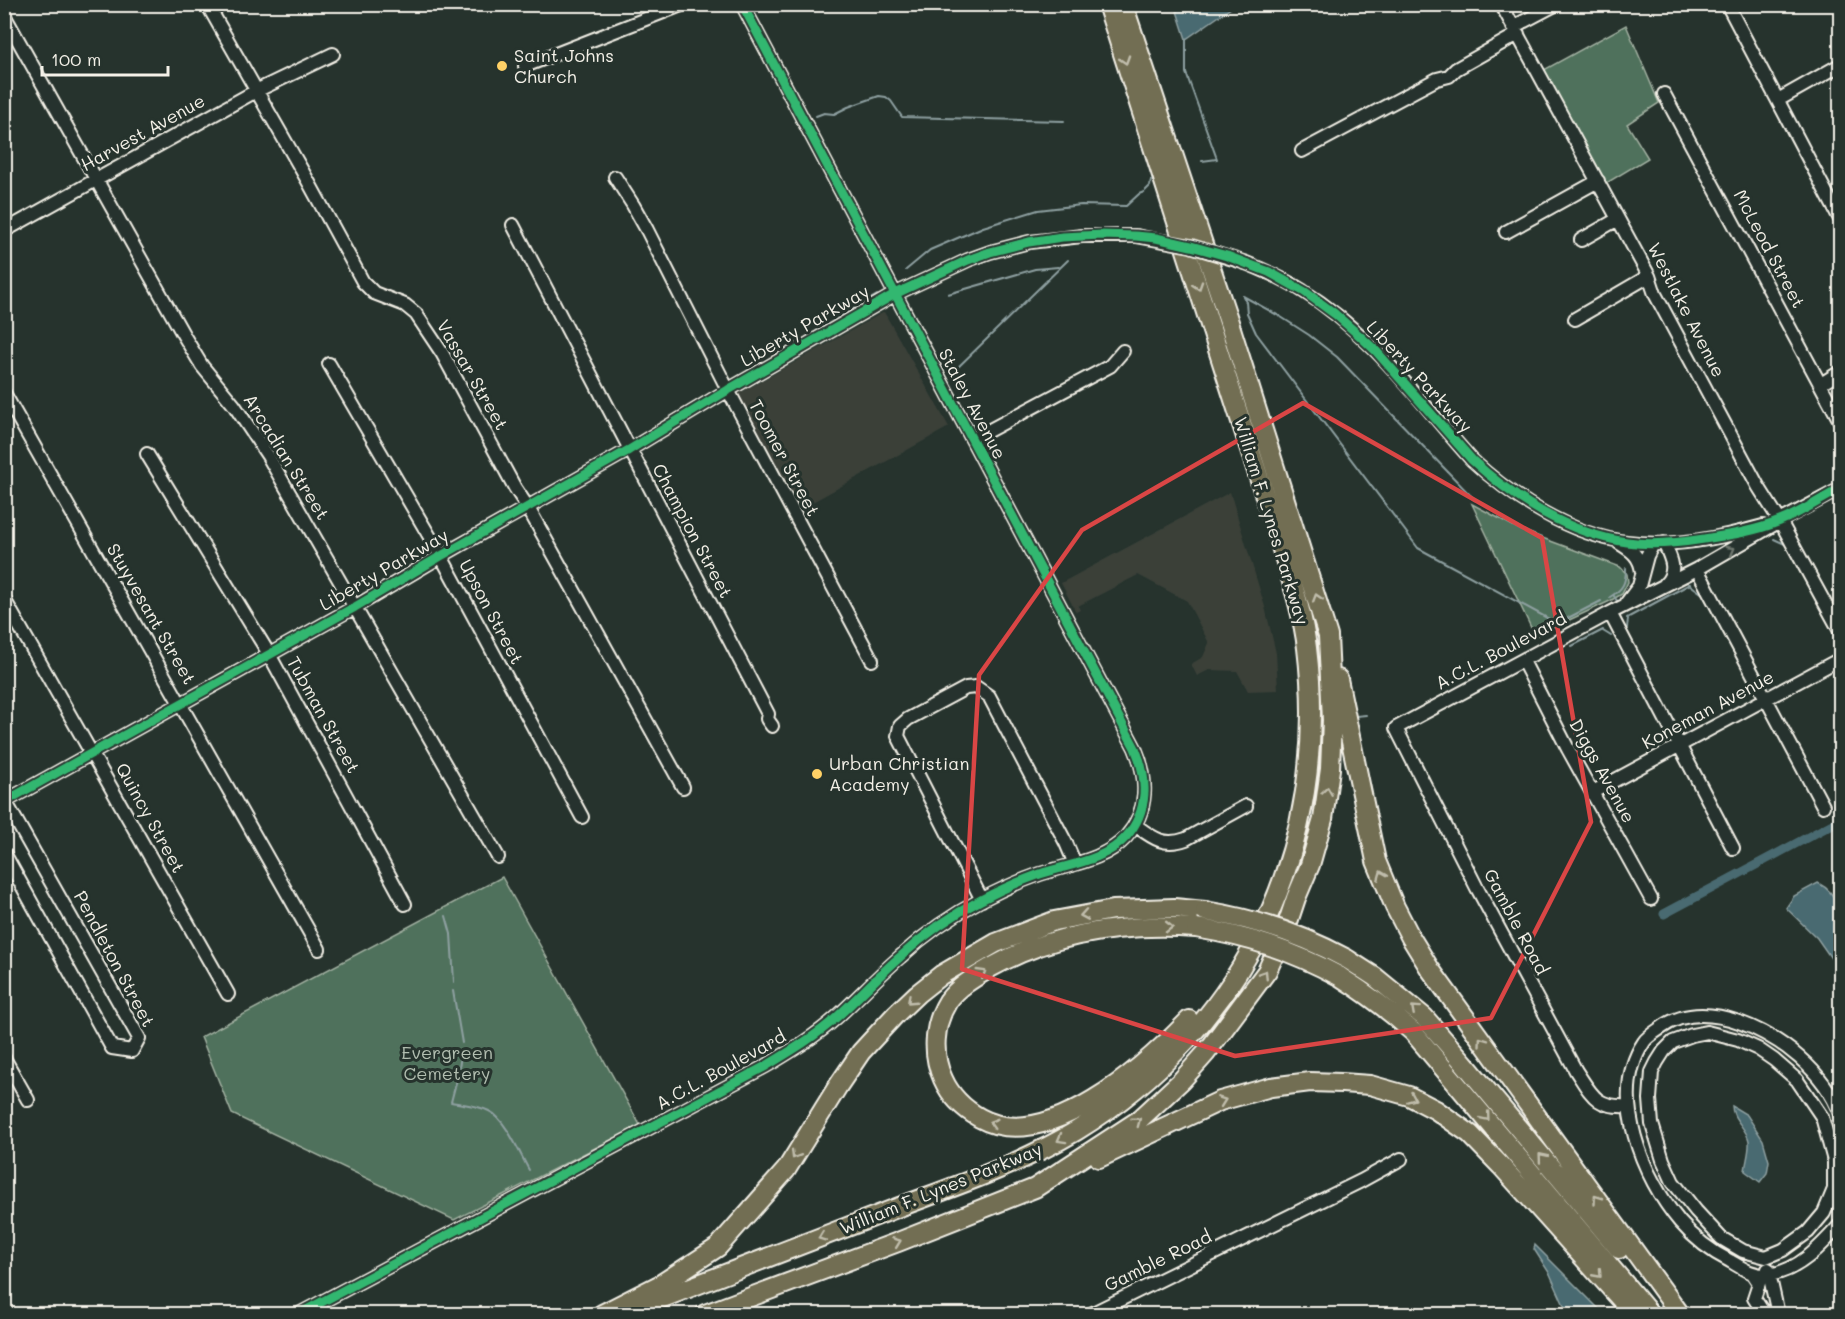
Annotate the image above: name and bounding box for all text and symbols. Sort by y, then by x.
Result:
scale bar [42,39,168,77]
place label: Saint Johns Church [514,43,614,88]
text: 100 m [51,47,101,71]
one-way arrow [1118,54,1130,65]
marker: Saint Johns Church [495,59,509,73]
street label: Harvest Avenue [76,88,209,176]
street label: McLeod Street [1729,185,1811,312]
street label: Westlake Avenue [1643,238,1731,381]
street label: Liberty Parkway [736,278,873,372]
one-way arrow [1191,280,1203,291]
street label: Vassar Street [432,315,514,434]
street label: Liberty Parkway [1361,315,1478,438]
street label: Staley Avenue [934,344,1012,463]
street label: Arcadian Street [238,389,335,524]
street label: Toomer Street [744,395,826,520]
street label: William F. Lynes Parkway [1229,414,1315,628]
street label: Champion Street [647,459,738,602]
street label: Liberty Parkway [315,522,452,616]
street label: Stuyvesant Street [102,539,202,688]
one-way arrow [1725,545,1735,557]
street label: Upson Street [454,555,530,668]
one-way arrow [1312,593,1324,604]
street label: A.C.L. Boulevard [1431,605,1570,695]
street label: Tubman Street [282,652,366,777]
street label: Koneman Avenue [1637,664,1778,754]
street label: Diggs Avenue [1564,714,1641,827]
place label: Urban Christian Academy [829,751,969,796]
street label: Quincy Street [111,758,191,877]
marker: Urban Christian Academy [810,767,824,781]
one-way arrow [1320,786,1332,796]
street label: Gamble Road [1479,864,1555,979]
one-way arrow [1377,870,1389,881]
street label: Pendleton Street [69,886,161,1031]
one-way arrow [1079,908,1089,921]
one-way arrow [1164,920,1173,933]
one-way arrow [976,968,986,980]
one-way arrow [1257,970,1268,981]
one-way arrow [908,993,918,1004]
one-way arrow [1411,1005,1422,1016]
street label: A.C.L. Boulevard [651,1023,790,1115]
one-way arrow [1478,1037,1489,1048]
park label: Evergreen Cemetery [401,1040,493,1085]
one-way arrow [1405,1091,1416,1103]
one-way arrow [1216,1096,1227,1109]
one-way arrow [1479,1110,1490,1121]
one-way arrow [1130,1117,1141,1128]
one-way arrow [988,1118,999,1130]
one-way arrow [1057,1132,1067,1143]
street label: William F. Lynes Parkway [836,1136,1045,1240]
one-way arrow [791,1149,803,1159]
one-way arrow [1539,1153,1550,1164]
one-way arrow [1593,1195,1604,1206]
street label: Gamble Road [1100,1224,1215,1296]
one-way arrow [818,1230,829,1242]
one-way arrow [891,1237,902,1250]
one-way arrow [1591,1267,1602,1278]

